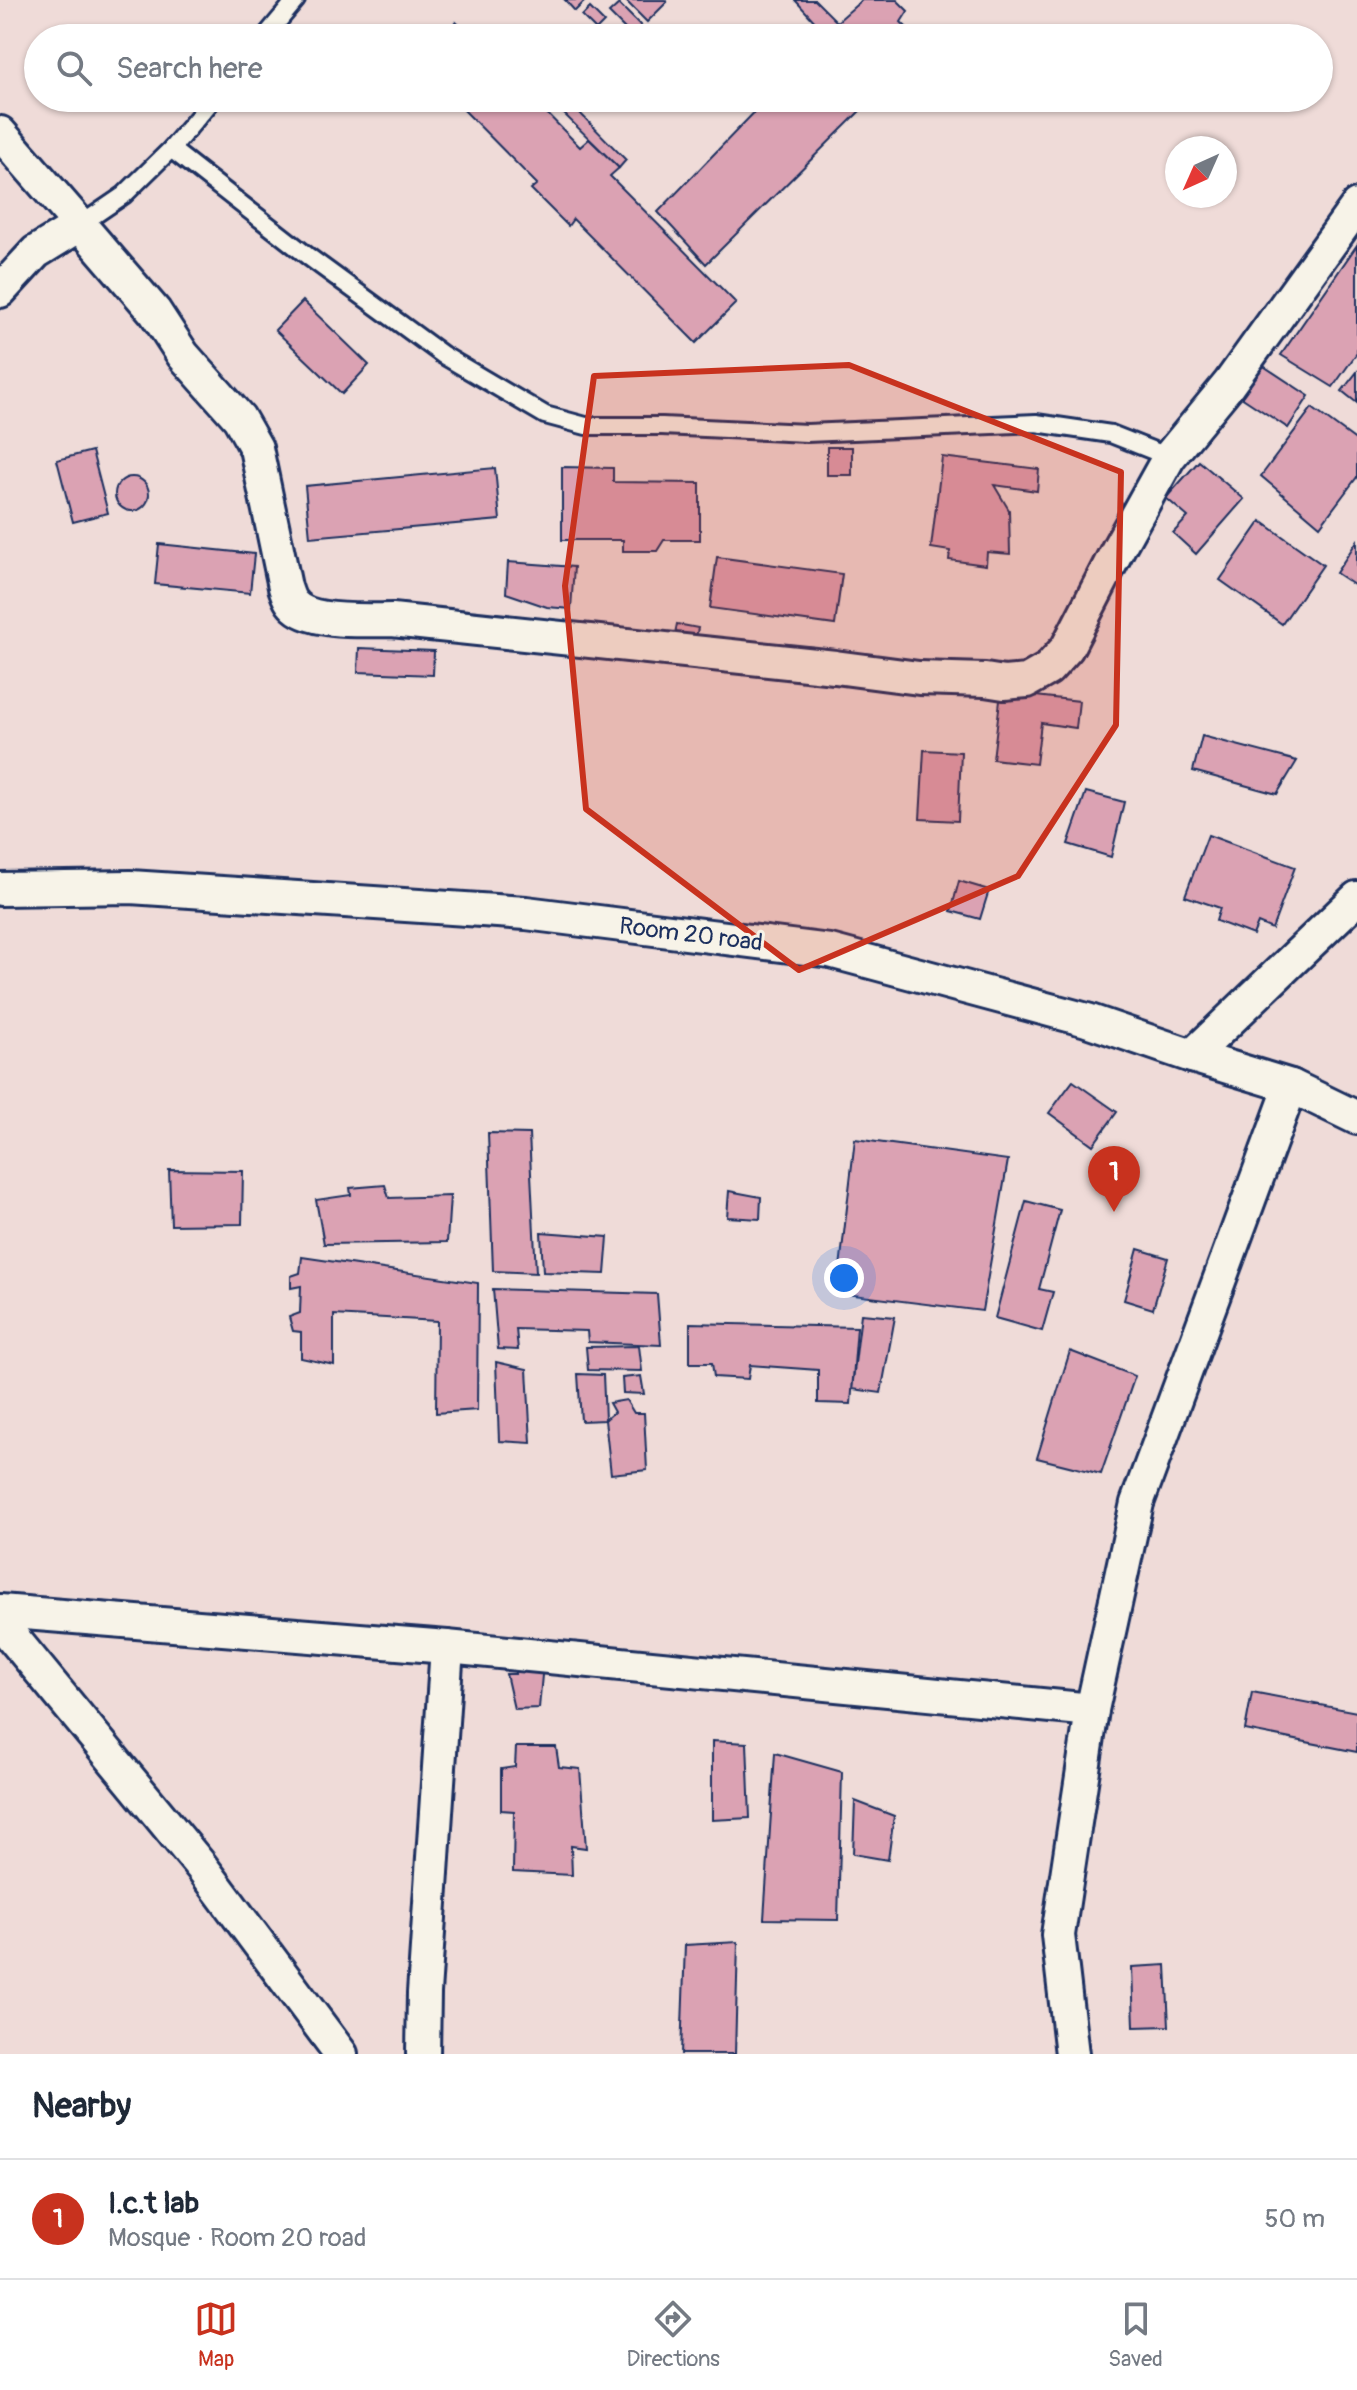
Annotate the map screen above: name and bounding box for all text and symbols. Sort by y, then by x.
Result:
search box [24,24,1333,112]
icon: search [52,46,96,90]
text: Search here [116,50,263,87]
north arrow [1165,136,1237,208]
street label: Room 20 road [618,911,764,958]
pin: 1 [1088,1146,1140,1212]
your location [824,1258,864,1298]
text: Nearby [32,2085,131,2128]
text: I.c.t lab [108,2185,199,2222]
text: 1 [53,2203,63,2235]
text: 50 m [1264,2203,1325,2235]
text: Mosque · Room 20 road [108,2222,366,2254]
tab: Map [194,2297,238,2373]
tab: Directions [627,2297,720,2373]
tab: Saved [1108,2297,1163,2373]

